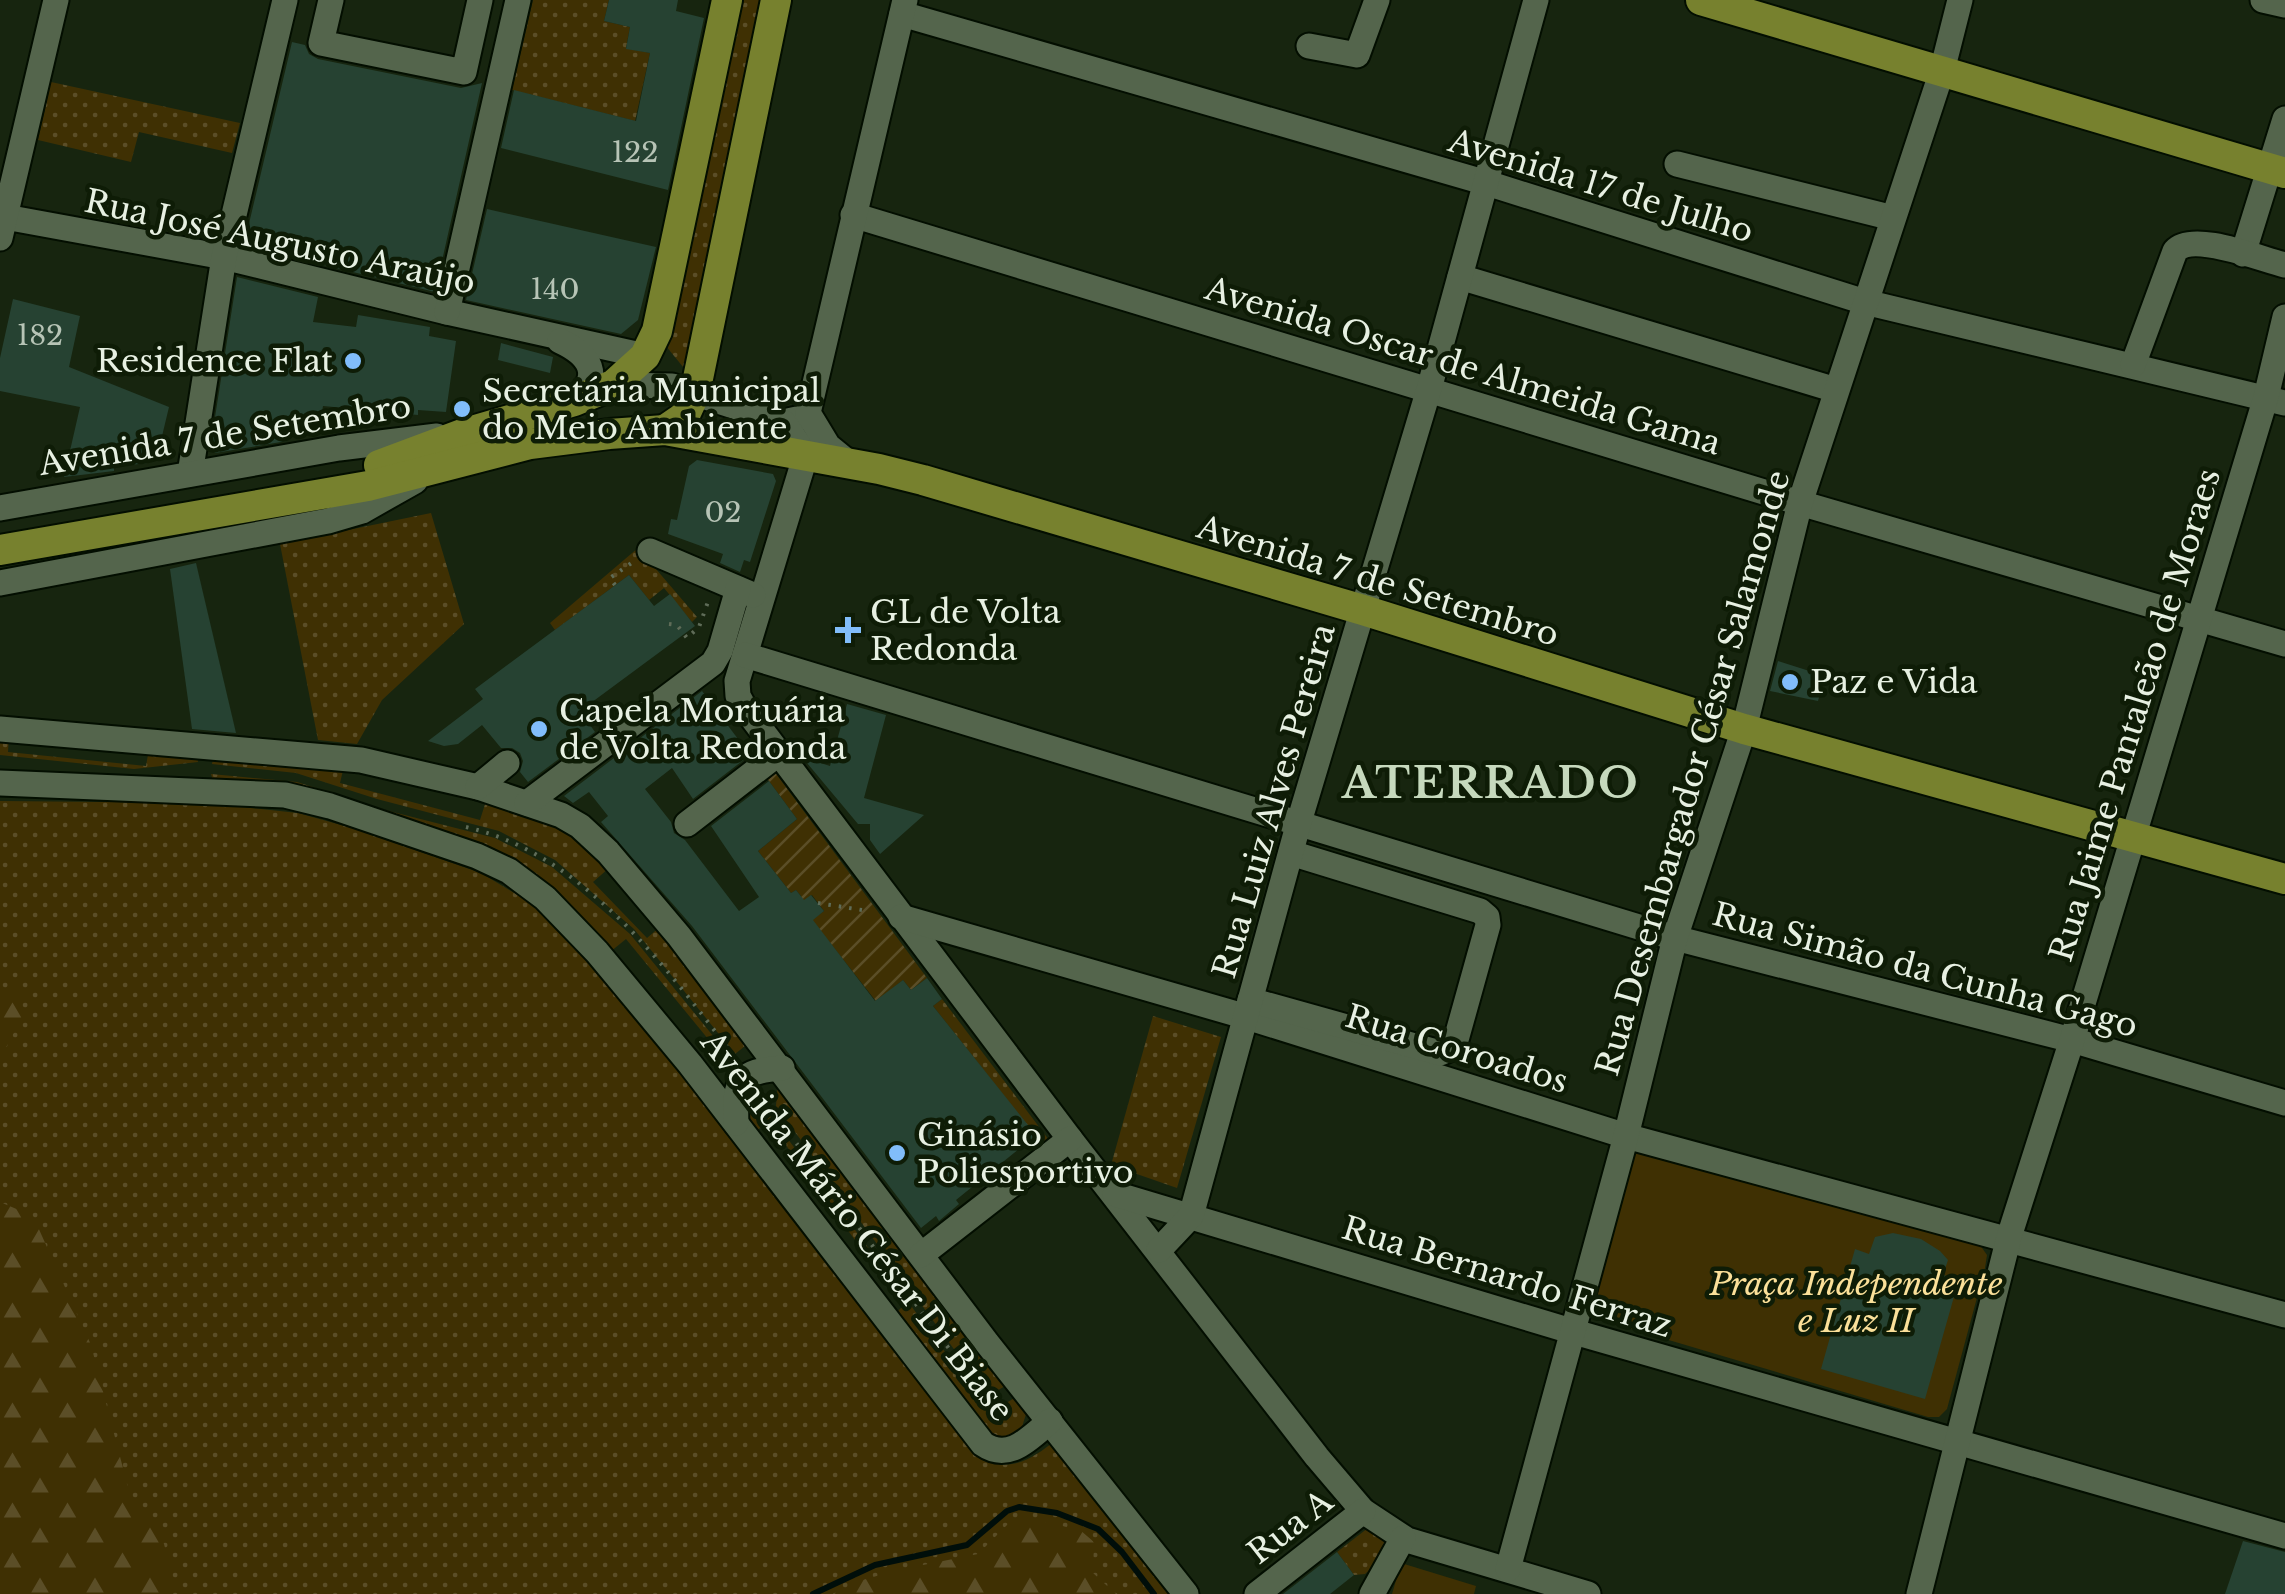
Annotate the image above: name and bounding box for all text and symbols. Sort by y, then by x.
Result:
street label: Avenida 17 de Julho [1443,120,1758,251]
house number: 122 [612,135,658,170]
street label: Rua José Augusto Araújo [81,181,479,303]
street label: Avenida Oscar de Almeida Gama [1200,268,1726,464]
house number: 140 [531,272,579,307]
house number: 182 [17,318,63,353]
place label: Residence Flat [96,341,333,381]
marker: Residence Flat [342,350,364,372]
place label: Secretária Municipal do Meio Ambiente [482,371,821,448]
street label: Avenida 7 de Setembro [35,386,414,484]
marker: Secretária Municipal do Meio Ambiente [451,398,473,420]
street label: Rua Jaime Pantaleão de Moraes [2041,464,2229,966]
street label: Rua Desembargador César Salamonde [1587,466,1799,1080]
house number: 02 [704,495,742,530]
street label: Avenida 7 de Setembro [1191,507,1564,655]
place label: GL de Volta Redonda [870,592,1061,669]
marker: GL de Volta Redonda [835,617,861,643]
street label: Rua Luiz Alves Pereira [1204,619,1344,983]
place label: Paz e Vida [1810,662,1978,702]
marker: Paz e Vida [1779,671,1801,693]
place label: Capela Mortuária de Volta Redonda [559,691,847,768]
marker: Capela Mortuária de Volta Redonda [528,718,550,740]
district label: ATERRADO [1341,757,1640,809]
street label: Rua Simão da Cunha Gago [1708,894,2142,1046]
street label: Rua Coroados [1341,996,1573,1102]
street label: Avenida Mário César Di Biase [692,1022,1022,1429]
place label: Ginásio Poliesportivo [917,1115,1134,1192]
marker: Ginásio Poliesportivo [886,1142,908,1164]
street label: Rua Bernardo Ferraz [1337,1208,1677,1346]
park label: Praça Independente e Luz II [1708,1264,2003,1341]
street label: Rua A [1240,1481,1341,1573]

